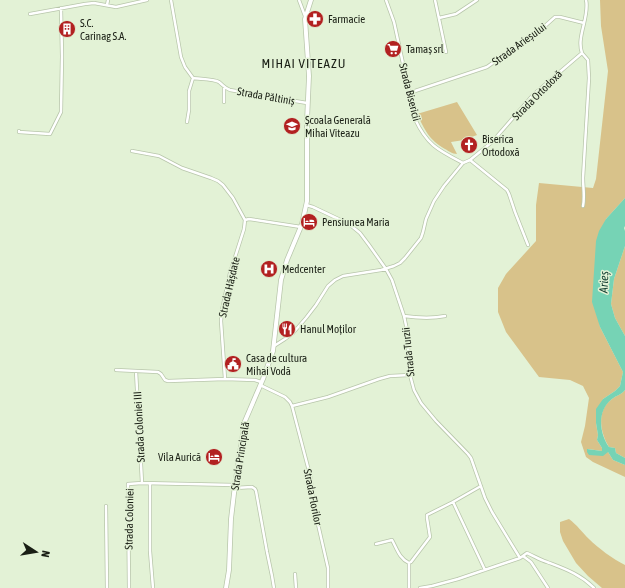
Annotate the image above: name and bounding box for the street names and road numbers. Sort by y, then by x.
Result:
street label: Strada Arieșului [490,20,548,68]
street label: Strada Bisericii [397,62,423,122]
street label: Strada Ortodoxă [510,68,564,122]
street label: Strada Păltiniș [236,85,296,107]
street label: Strada Hășdate [216,256,242,318]
street label: Strada Turzii [399,327,417,377]
street label: Strada Coloniei III [131,391,147,463]
street label: Strada Principală [229,421,251,491]
street label: Strada Florilor [302,468,324,527]
street label: Strada Coloniei [122,488,136,550]

